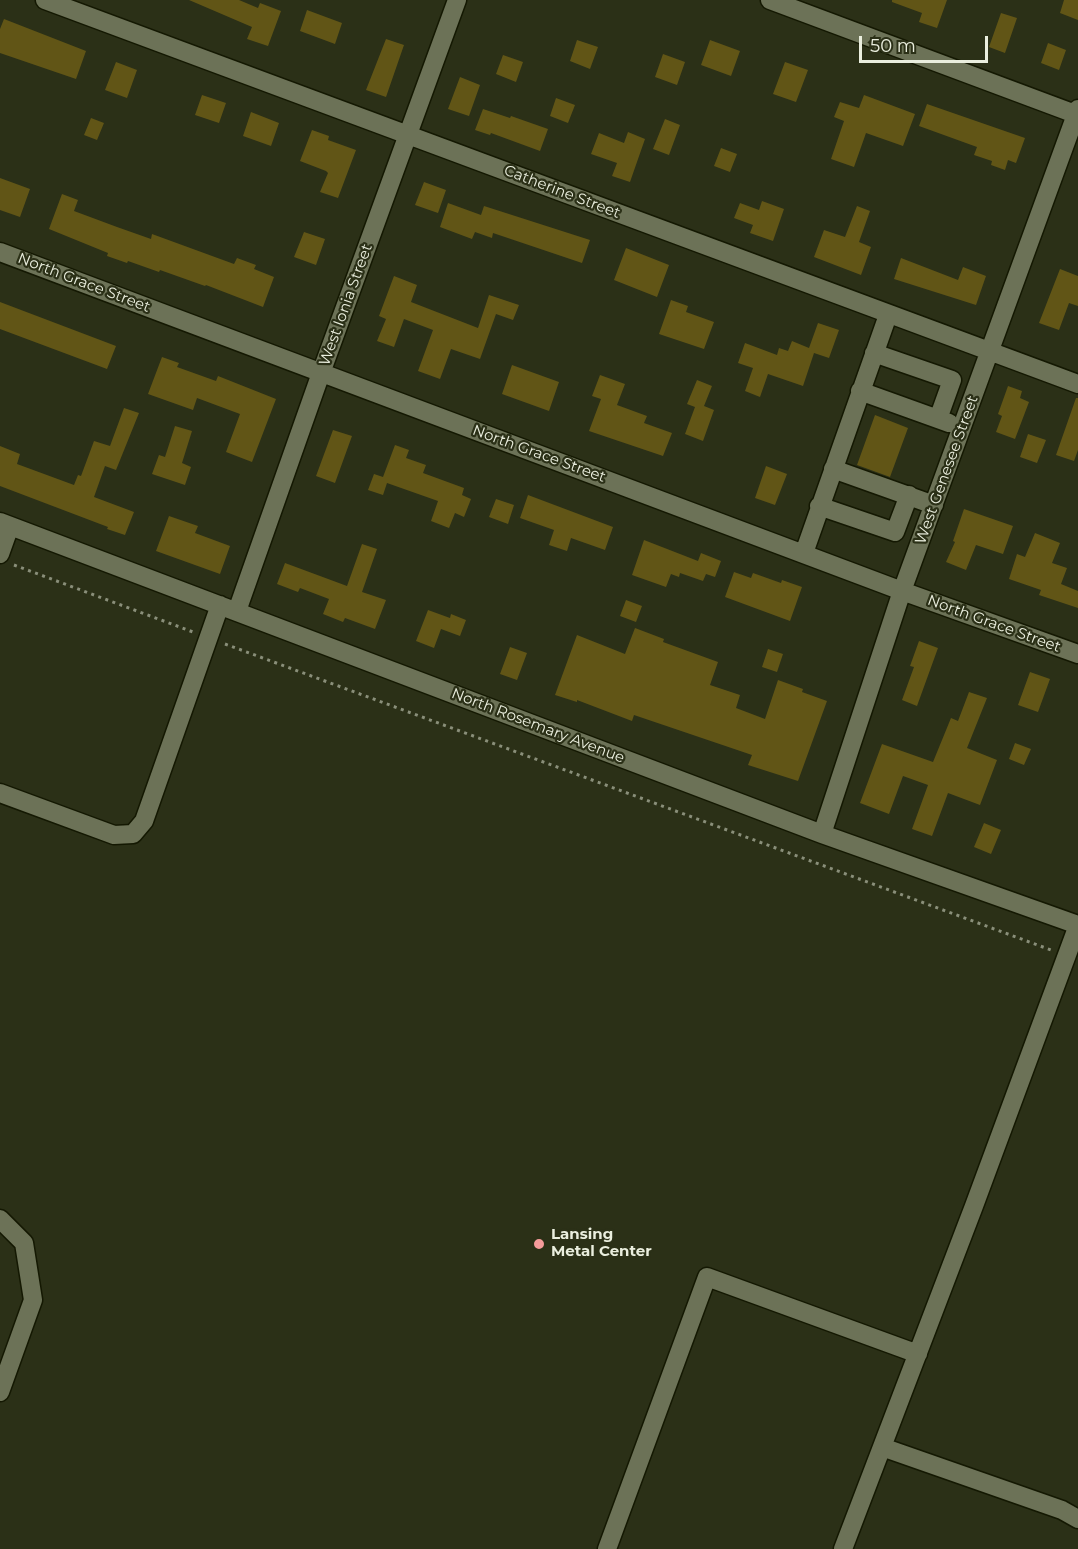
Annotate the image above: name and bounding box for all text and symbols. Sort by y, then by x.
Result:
scale bar [862,24,991,62]
text: 50 m [870,35,916,57]
street label: Catherine Street [501,162,623,222]
street label: West Ionia Street [316,242,376,368]
street label: North Grace Street [15,249,153,317]
street label: West Genesee Street [912,393,982,547]
street label: North Grace Street [470,422,608,486]
street label: North Grace Street [925,592,1063,656]
street label: North Rosemary Avenue [449,685,627,767]
place label: Lansing Metal Center [551,1226,652,1261]
marker: Lansing Metal Center [532,1237,546,1251]

